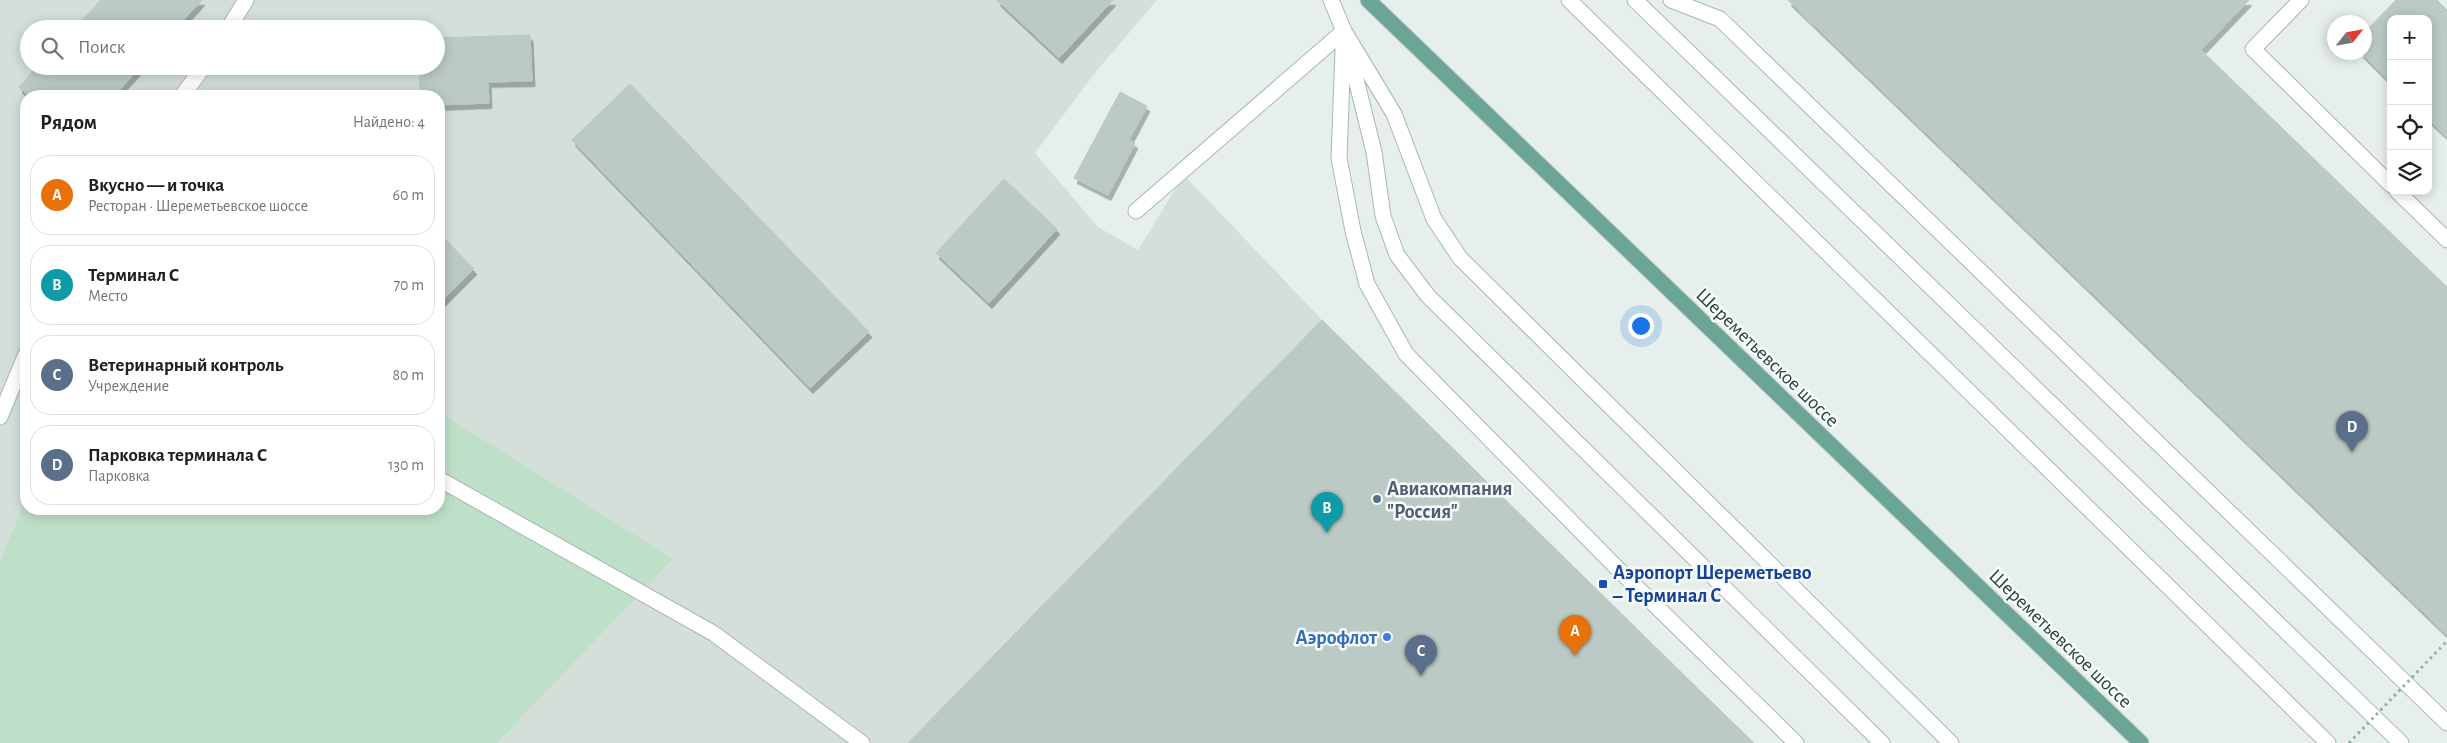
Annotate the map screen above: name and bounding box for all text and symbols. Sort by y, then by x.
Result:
north arrow [2327,15,2372,60]
map controls [2387,15,2432,195]
button: + [2387,15,2432,60]
search box [20,20,445,75]
icon: search [38,34,66,62]
text: Поиск [78,38,125,57]
button: − [2387,60,2432,105]
button: locate [2387,105,2432,150]
text: Рядом [40,112,97,133]
text: Найдено: 4 [353,114,425,130]
button: layers [2387,150,2432,195]
text: Вкусно — и точка [88,176,224,195]
text: A [52,187,62,203]
text: 60 m [393,187,424,203]
text: Ресторан · Шереметьевское шоссе [88,198,308,214]
text: Терминал C [88,266,179,285]
text: B [52,277,62,293]
text: 70 m [393,277,424,293]
street label: Шереметьевское шоссе [1692,284,1843,431]
text: Место [88,288,128,304]
your location [1628,313,1654,339]
text: Ветеринарный контроль [88,356,284,375]
text: C [53,367,61,383]
text: 80 m [393,367,424,383]
text: Учреждение [88,378,169,394]
pin: D [2336,411,2368,452]
text: Парковка терминала C [88,446,267,465]
text: D [52,457,62,473]
text: 130 m [388,457,424,473]
text: Парковка [88,468,150,484]
place label: Авиакомпания "Россия" [1387,479,1512,522]
pin: B [1311,492,1343,533]
marker: Авиакомпания "Россия" [1371,493,1383,505]
place label: Аэропорт Шереметьево – Терминал C [1612,563,1812,606]
street label: Шереметьевское шоссе [1985,565,2136,712]
marker: Аэропорт Шереметьево – Терминал C [1597,578,1609,590]
pin: A [1559,615,1591,656]
place label: Аэрофлот [1295,628,1377,648]
marker: Аэрофлот [1381,631,1393,643]
pin: C [1405,635,1437,676]

